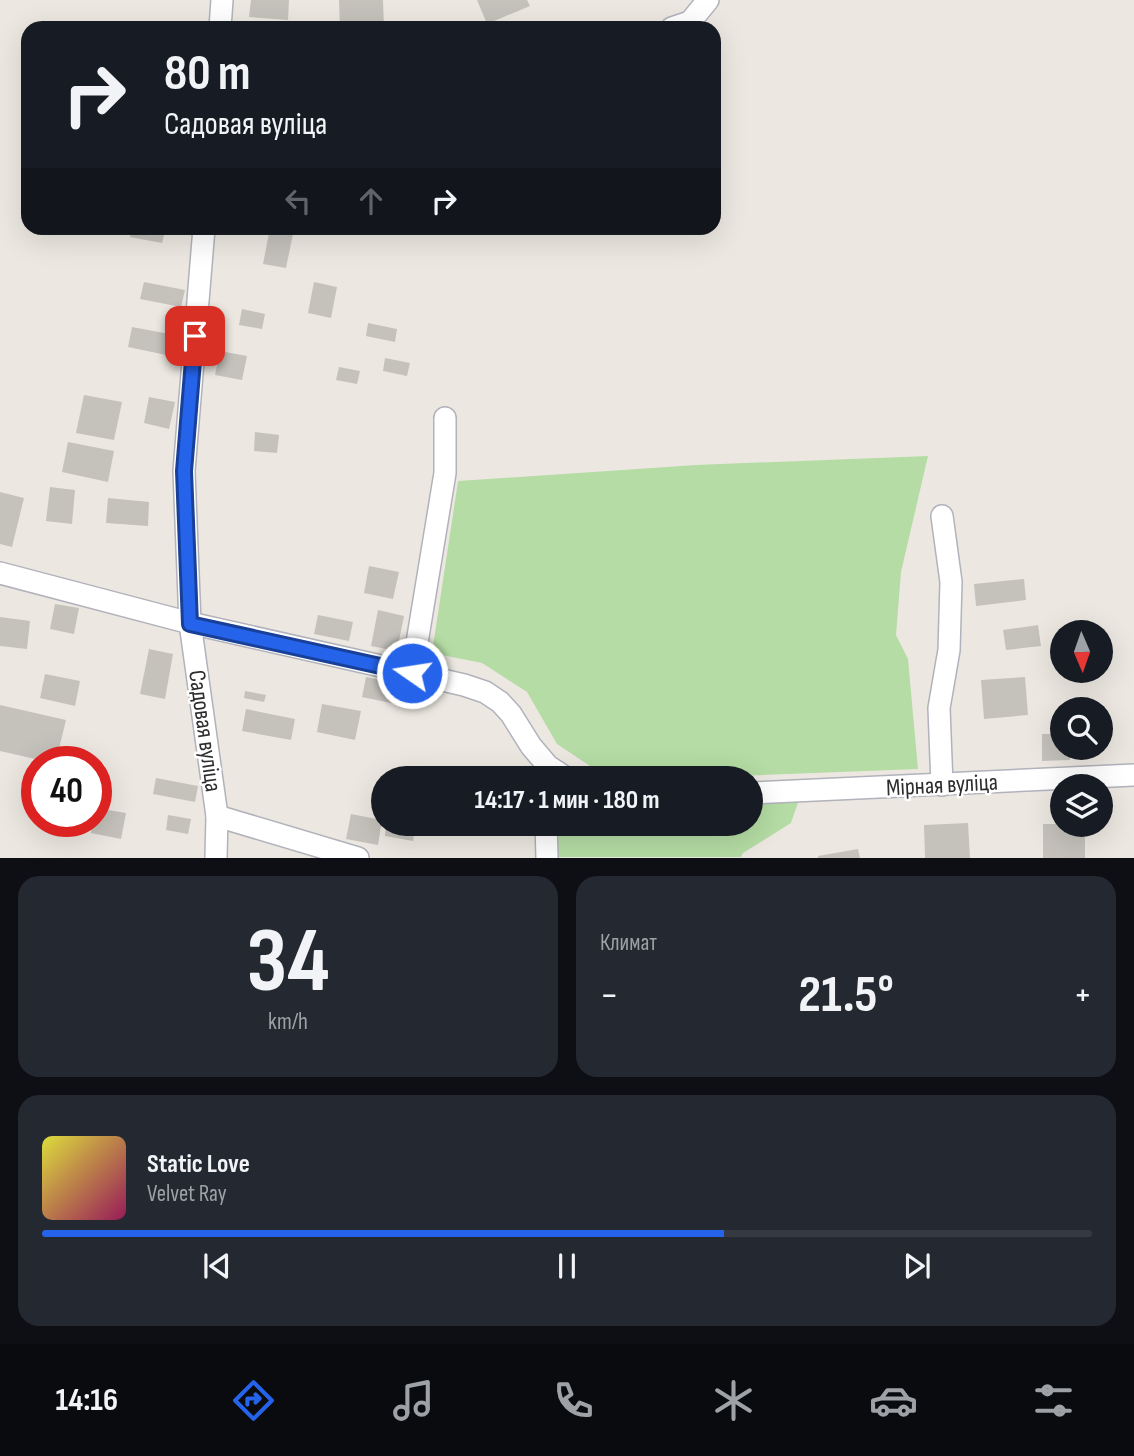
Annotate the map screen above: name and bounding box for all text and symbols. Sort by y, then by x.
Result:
text: 80 m [164,45,251,104]
icon: right [49,49,140,140]
text: Садовая вуліца [164,105,327,144]
icon: left [279,182,317,220]
icon: ahead [352,182,390,220]
icon: right [425,182,463,220]
pin [165,306,225,366]
icon: arrive [176,317,214,355]
north arrow [1050,620,1113,682]
map controls [1050,620,1113,837]
position arrow [375,636,449,710]
street label: Садовая вуліца [182,668,228,794]
button: search [1050,697,1113,760]
speed limit sign: 40 [21,746,112,837]
street label: Мірная вуліца [885,768,999,802]
button: layers [1050,774,1113,837]
text: 14:17 · 1 мин · 180 m [475,785,659,816]
text: 34 [246,908,330,1017]
text: Климат [600,929,657,957]
text: 21.5° [798,964,894,1027]
text: − [600,973,619,1018]
text: + [1073,973,1092,1018]
text: km/h [268,1008,308,1036]
text: Static Love [147,1149,250,1180]
text: Velvet Ray [147,1180,227,1208]
icon: previous [198,1247,236,1285]
icon: pause [548,1247,586,1285]
icon: next [898,1247,936,1285]
icon: directions [229,1376,278,1425]
icon: music [389,1376,438,1425]
icon: phone [549,1376,598,1425]
icon: climate [709,1376,758,1425]
icon: car [869,1376,918,1425]
icon: filters [1029,1376,1078,1425]
text: 14:16 [56,1381,118,1420]

